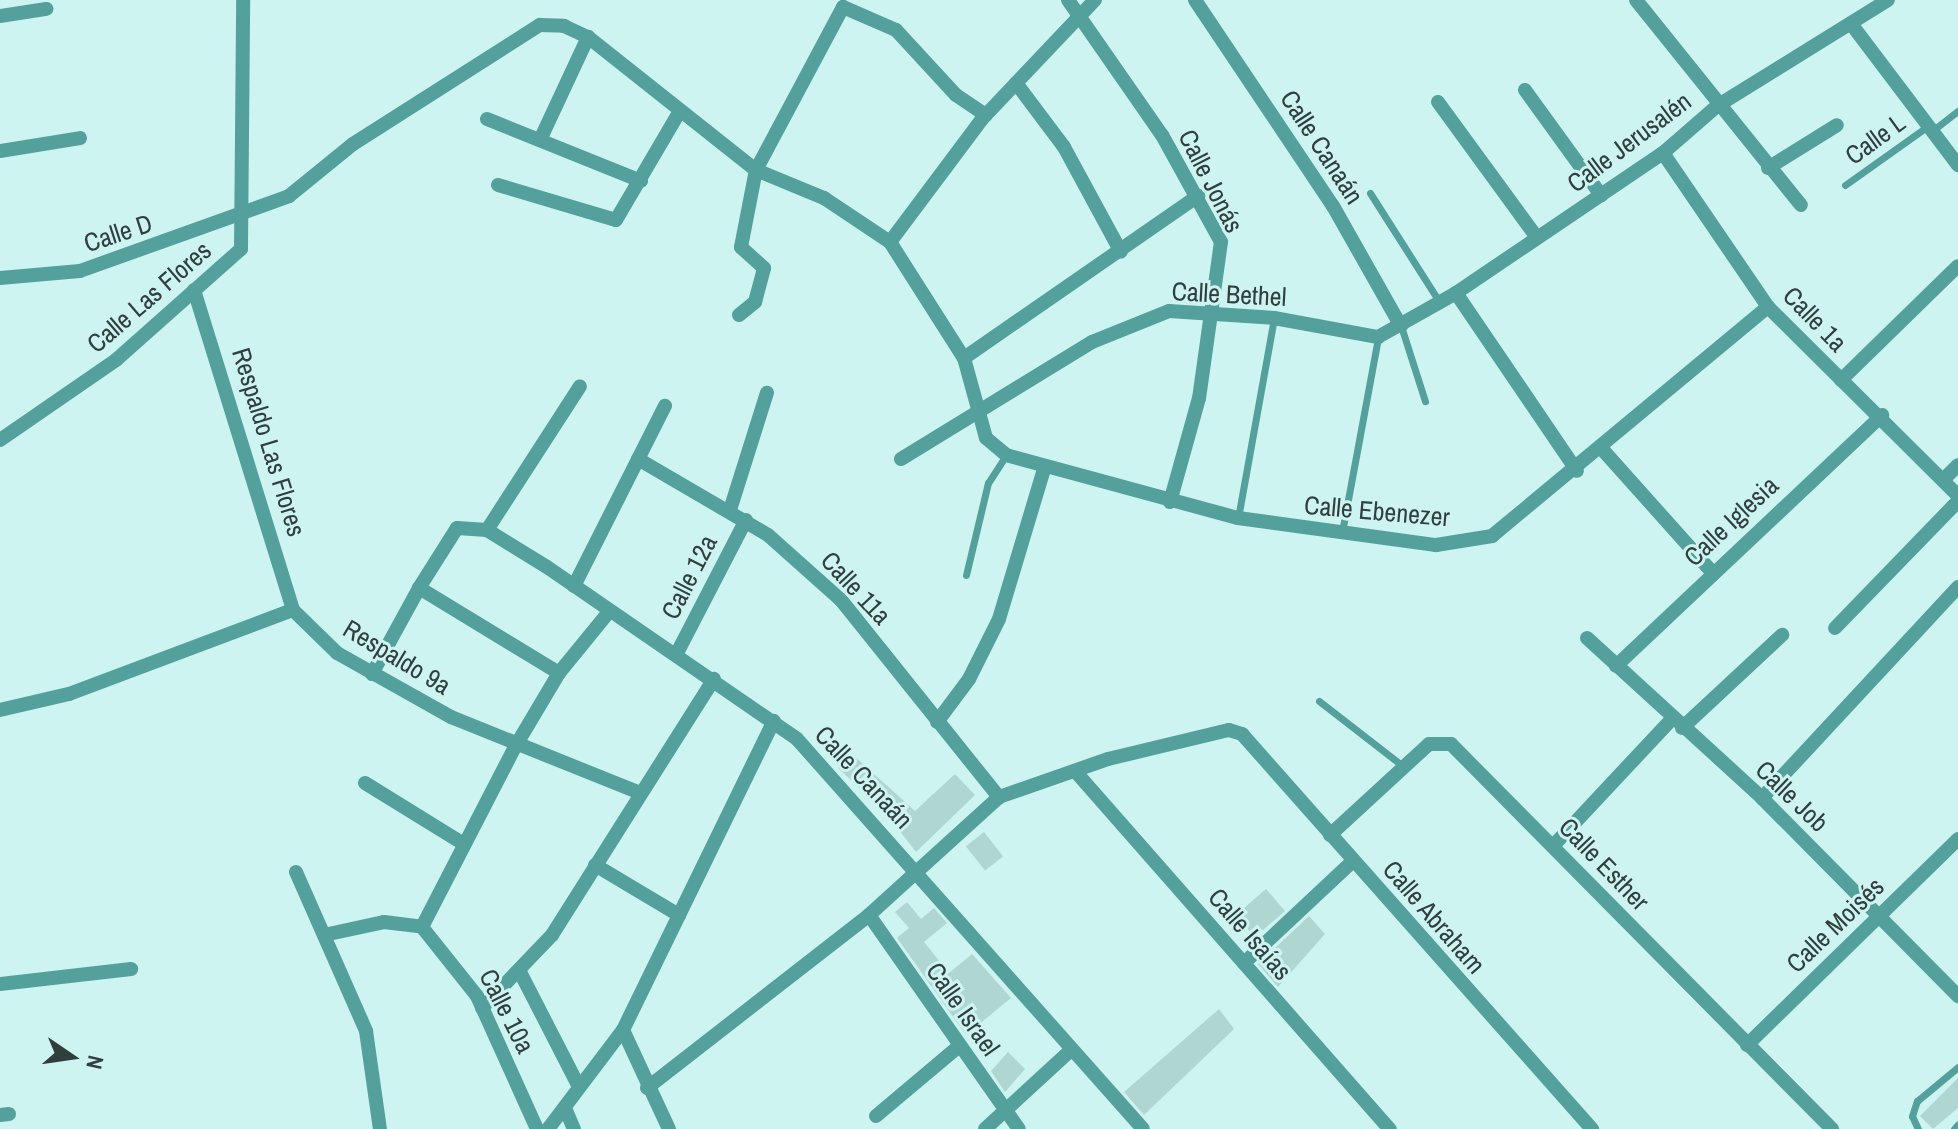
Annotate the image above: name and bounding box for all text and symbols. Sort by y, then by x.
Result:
street label: Calle Canaán [1274,84,1370,210]
street label: Calle Jerusalén [1561,85,1697,199]
street label: Calle L [1839,107,1911,171]
street label: Calle Jonás [1172,124,1250,238]
street label: Calle D [80,207,156,259]
street label: Calle Las Flores [81,235,217,359]
street label: Calle Bethel [1171,275,1287,313]
street label: Calle 1a [1777,280,1853,358]
street label: Respaldo Las Flores [225,344,313,540]
street label: Calle Iglesia [1677,470,1785,572]
street label: Calle Ebenezer [1303,489,1451,533]
street label: Calle 12a [655,530,723,624]
street label: Calle 11a [814,545,898,631]
street label: Respaldo 9a [338,613,456,701]
street label: Calle Canaán [809,719,919,835]
street label: Calle Job [1749,754,1835,838]
street label: Calle Esther [1552,811,1656,917]
street label: Calle Abraham [1376,854,1492,980]
street label: Calle Moisés [1780,871,1890,979]
street label: Calle Isaías [1202,882,1298,986]
street label: Calle Israel [920,956,1006,1062]
street label: Calle 10a [473,964,541,1058]
north arrow [32,1017,112,1097]
text: N [79,1053,111,1072]

